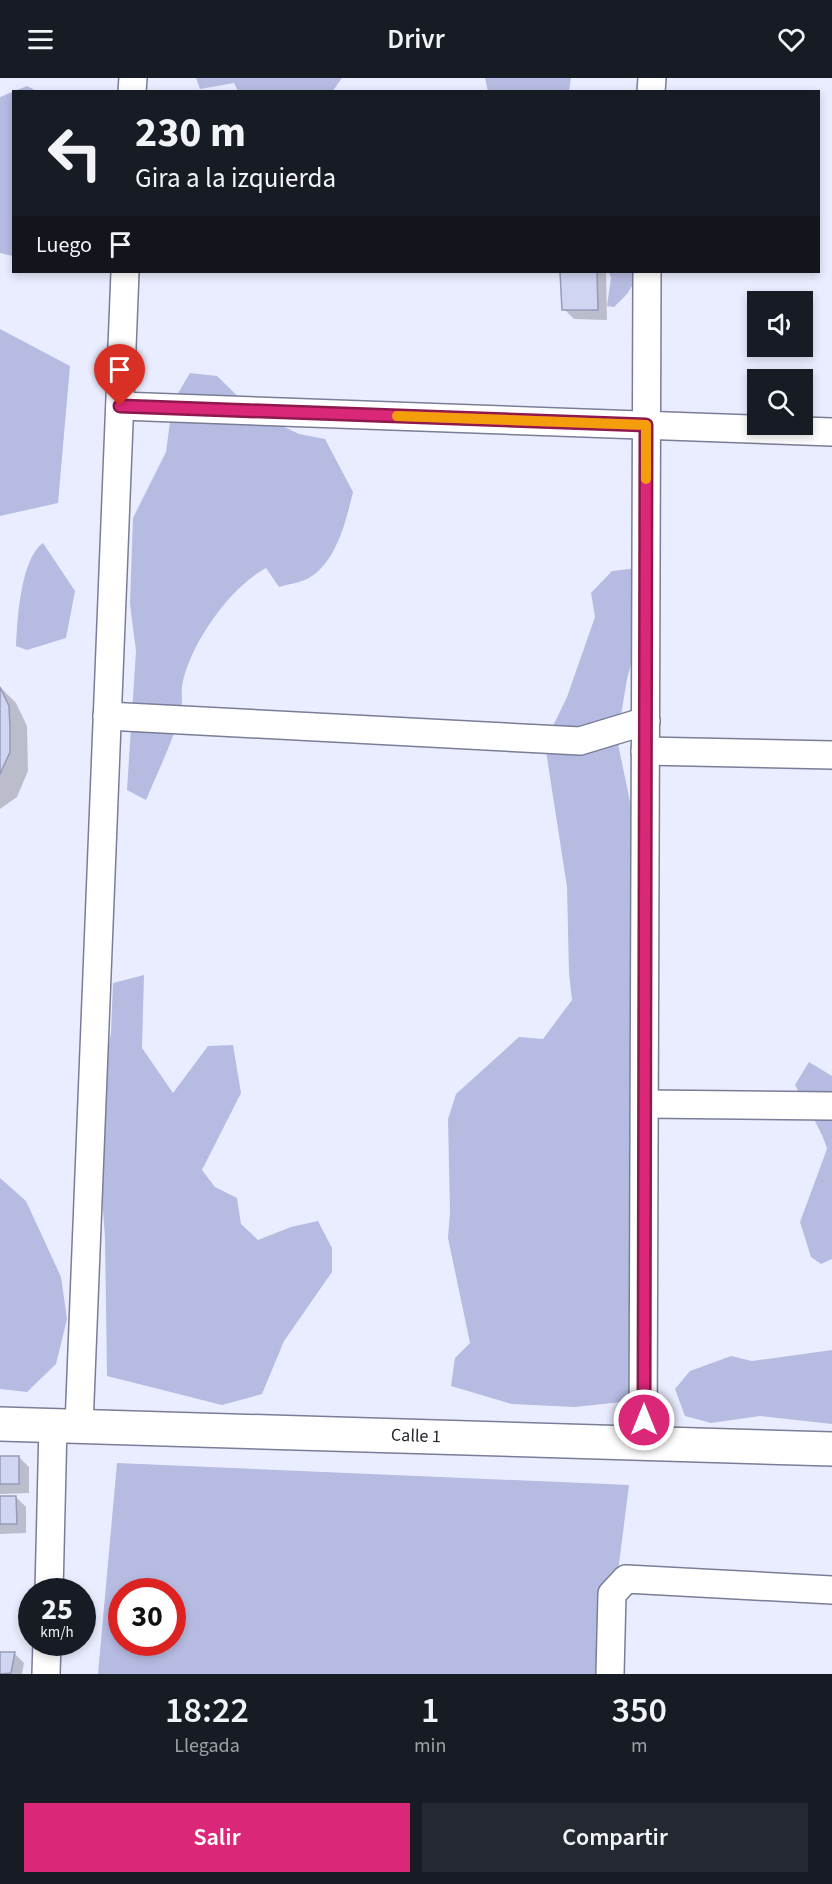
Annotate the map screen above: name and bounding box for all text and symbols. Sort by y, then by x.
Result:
text: Drivr [387,20,445,59]
icon: menu [24,23,57,56]
icon: heart [775,23,808,56]
text: 230 m [135,103,246,163]
icon: left [36,114,114,192]
text: Gira a la izquierda [135,159,336,198]
icon: arrive [104,228,137,261]
text: Luego [36,229,92,261]
map controls [747,291,813,435]
button: sound [747,291,813,357]
pin [94,344,145,406]
icon: arrive [103,353,136,386]
button: search [747,369,813,435]
position arrow [612,1388,676,1452]
street label: Calle 1 [391,1423,441,1449]
speed limit sign: 30 [108,1578,186,1656]
text: 25 [41,1588,73,1631]
text: km/h [40,1622,74,1643]
text: 18:22 [165,1685,249,1736]
text: 1 [421,1685,439,1736]
text: 350 [611,1685,667,1736]
text: Llegada [174,1732,240,1760]
text: min [414,1732,446,1760]
text: m [631,1732,647,1760]
button: Salir [24,1803,410,1872]
button: Compartir [422,1803,808,1872]

